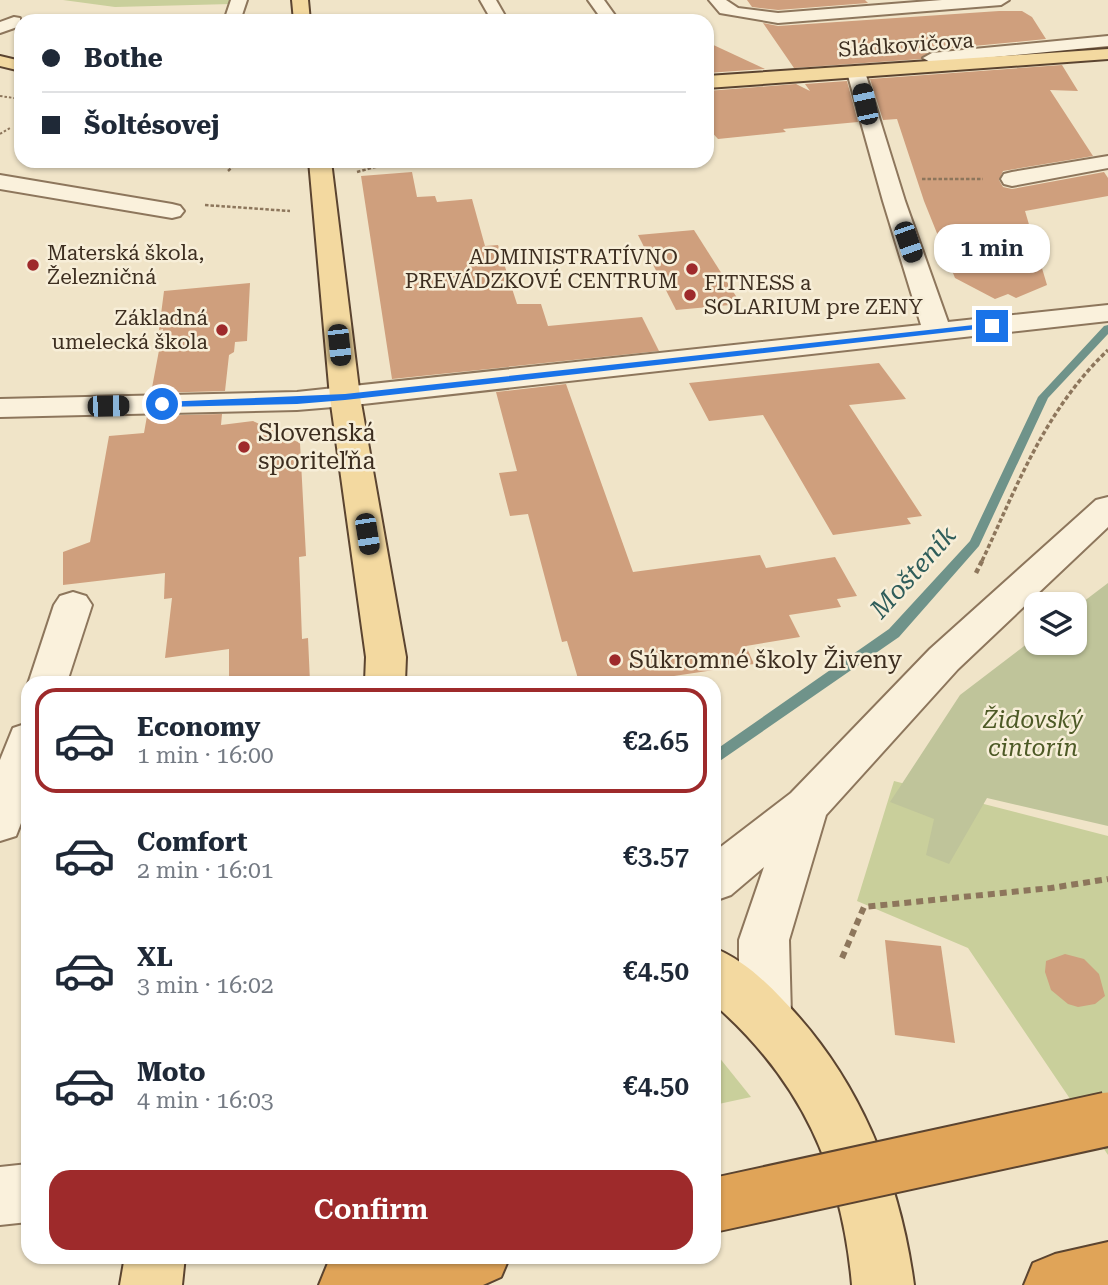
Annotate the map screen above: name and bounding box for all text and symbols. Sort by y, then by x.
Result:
street label: Sládkovičova [838,28,975,62]
text: Bothe [84,43,163,73]
car [851,81,880,127]
text: Šoltésovej [84,110,220,140]
car [892,219,925,265]
callout: 1 min [934,224,1050,274]
text: 1 min [960,235,1024,262]
place label: Materská škola, Železničná [47,241,204,289]
place label: ADMINISTRATÍVNO PREVÁDZKOVÉ CENTRUM [405,244,678,293]
marker: Materská škola, Železničná [25,257,41,273]
marker: ADMINISTRATÍVNO PREVÁDZKOVÉ CENTRUM [684,261,700,277]
place label: FITNESS a SOLARIUM pre ZENY [704,271,923,319]
marker: FITNESS a SOLARIUM pre ZENY [682,287,698,303]
place label: Základná umelecká škola [52,306,209,354]
route end [976,310,1008,342]
marker: Základná umelecká škola [214,322,230,338]
car [327,323,352,367]
route start [146,388,178,420]
car [87,395,130,417]
place label: Slovenská sporiteľňa [258,419,375,475]
marker: Slovenská sporiteľňa [236,439,252,455]
car [354,512,381,556]
water label: Mošteník [863,519,963,625]
map controls [1024,592,1087,655]
button: layers [1024,592,1087,655]
place label: Súkromné školy Živeny [629,645,903,674]
marker: Súkromné školy Živeny [607,652,623,668]
park label: Židovský cintorín [982,705,1084,762]
icon: car [53,709,116,772]
text: Economy [137,712,260,742]
text: €2.65 [623,726,689,756]
text: 1 min · 16:00 [137,742,274,769]
icon: car [53,824,116,887]
text: Comfort [137,827,247,857]
text: €3.57 [623,841,689,871]
text: 2 min · 16:01 [137,857,274,884]
icon: car [53,939,116,1002]
text: XL [137,942,173,972]
text: €4.50 [623,956,689,986]
text: 3 min · 16:02 [137,972,274,999]
icon: car [53,1054,116,1117]
text: Moto [137,1057,206,1087]
text: €4.50 [623,1071,689,1101]
text: 4 min · 16:03 [137,1087,274,1114]
button: Confirm [49,1170,693,1250]

